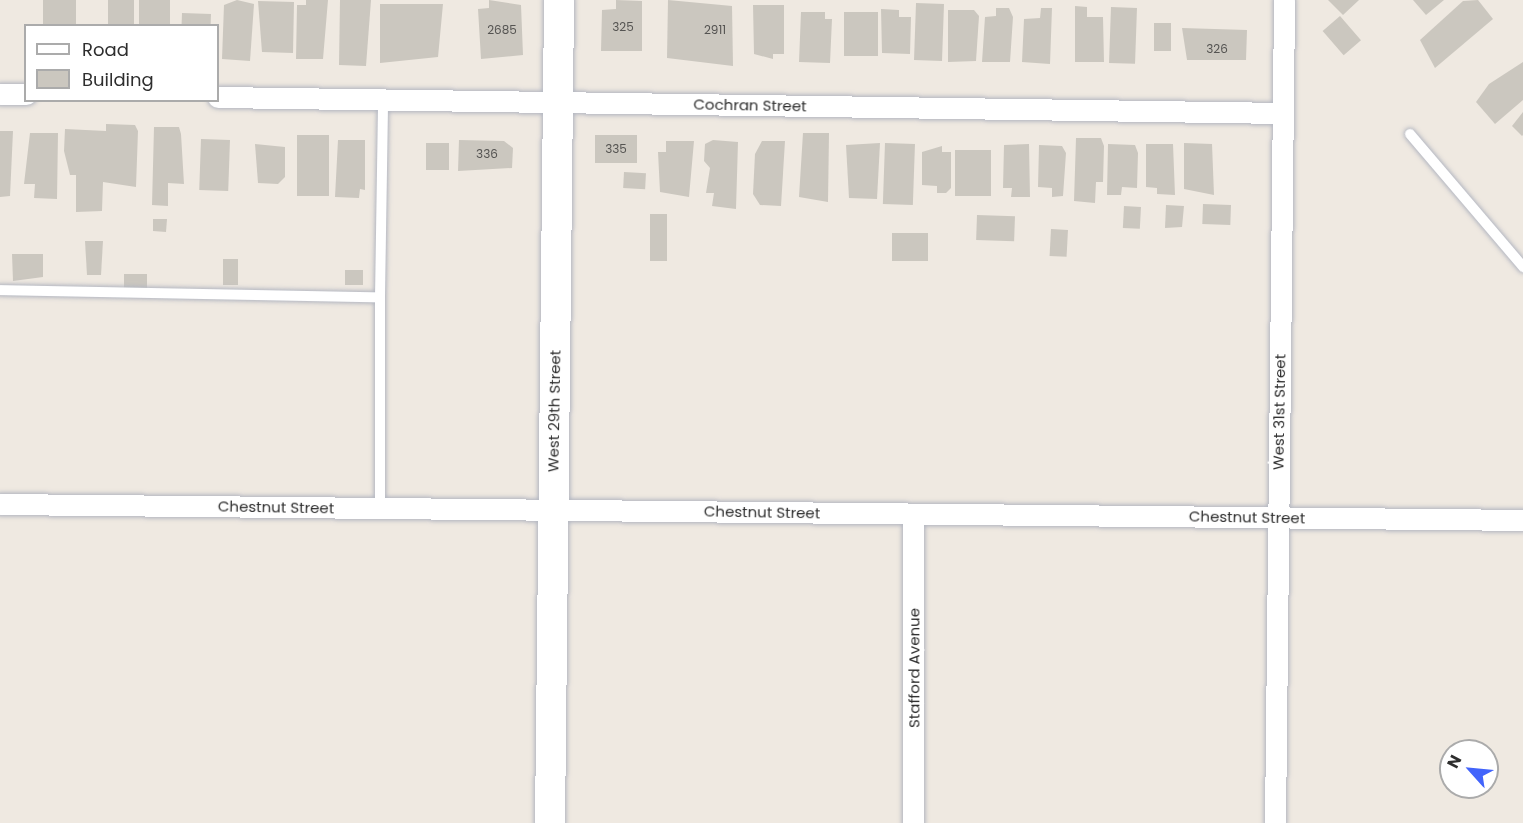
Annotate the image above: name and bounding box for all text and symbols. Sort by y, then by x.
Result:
house number: 325 [612,20,634,34]
house number: 2685 [487,23,517,37]
house number: 2911 [704,23,726,37]
legend [24,24,219,102]
text: Road [82,37,129,62]
house number: 326 [1206,42,1228,56]
text: Building [82,67,154,92]
street label: Cochran Street [693,95,807,115]
house number: 335 [605,142,627,156]
house number: 336 [476,147,498,161]
street label: West 29th Street [544,350,564,472]
street label: West 31st Street [1269,354,1289,470]
street label: Chestnut Street [218,497,334,517]
street label: Chestnut Street [704,502,820,522]
street label: Chestnut Street [1189,507,1305,527]
street label: Stafford Avenue [905,608,923,728]
north arrow [1439,739,1499,799]
text: N [1441,751,1467,772]

